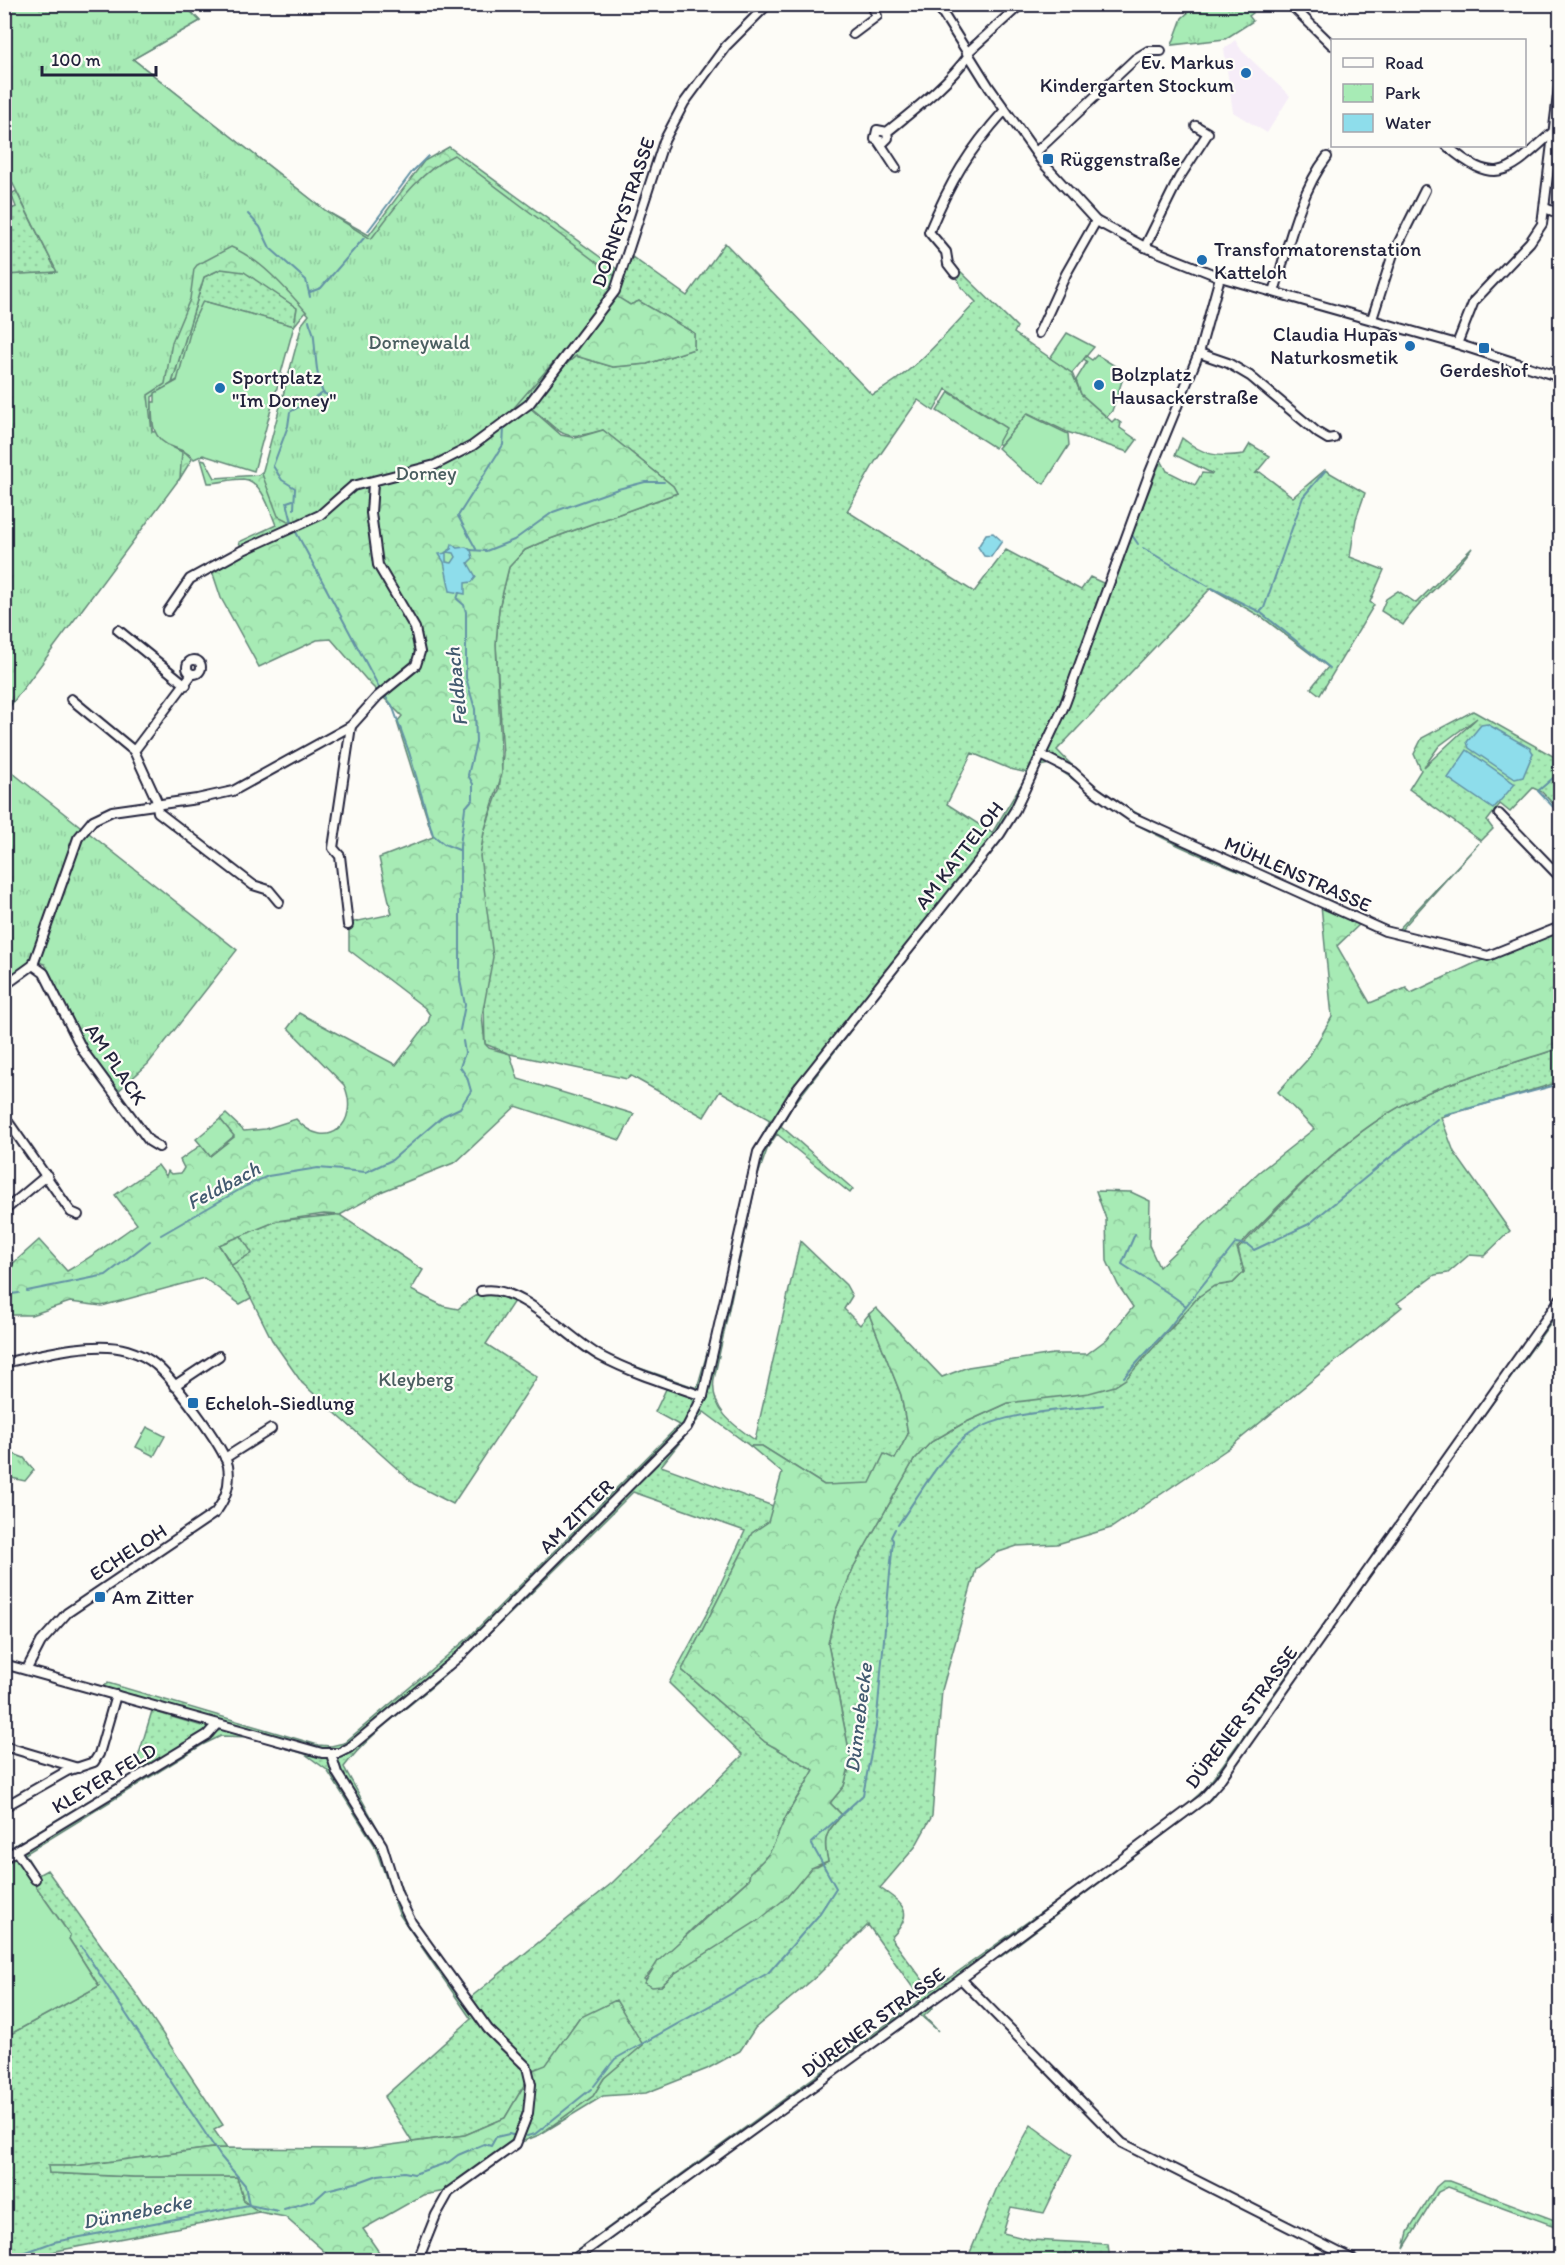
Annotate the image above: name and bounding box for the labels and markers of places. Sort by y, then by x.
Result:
place label: Ev. Markus Kindergarten Stockum [1040,50,1234,97]
marker: Ev. Markus Kindergarten Stockum [1239,66,1253,80]
place label: Rüggenstraße [1060,147,1181,171]
marker: Rüggenstraße [1041,152,1055,166]
place label: Transformatorenstation Katteloh [1214,237,1421,284]
marker: Transformatorenstation Katteloh [1195,253,1209,267]
place label: Claudia Hupas Naturkosmetik [1270,322,1399,369]
marker: Claudia Hupas Naturkosmetik [1403,339,1417,353]
marker: Gerdeshof [1477,341,1491,355]
place label: Gerdeshof [1440,358,1529,382]
place label: Bolzplatz Hausackerstraße [1111,362,1258,409]
place label: Sportplatz "Im Dorney" [232,365,337,412]
marker: Bolzplatz Hausackerstraße [1092,378,1106,392]
marker: Sportplatz "Im Dorney" [213,381,227,395]
place label: Echeloh-Siedlung [205,1391,355,1415]
marker: Echeloh-Siedlung [186,1396,200,1410]
place label: Am Zitter [112,1585,194,1609]
marker: Am Zitter [93,1590,107,1604]

